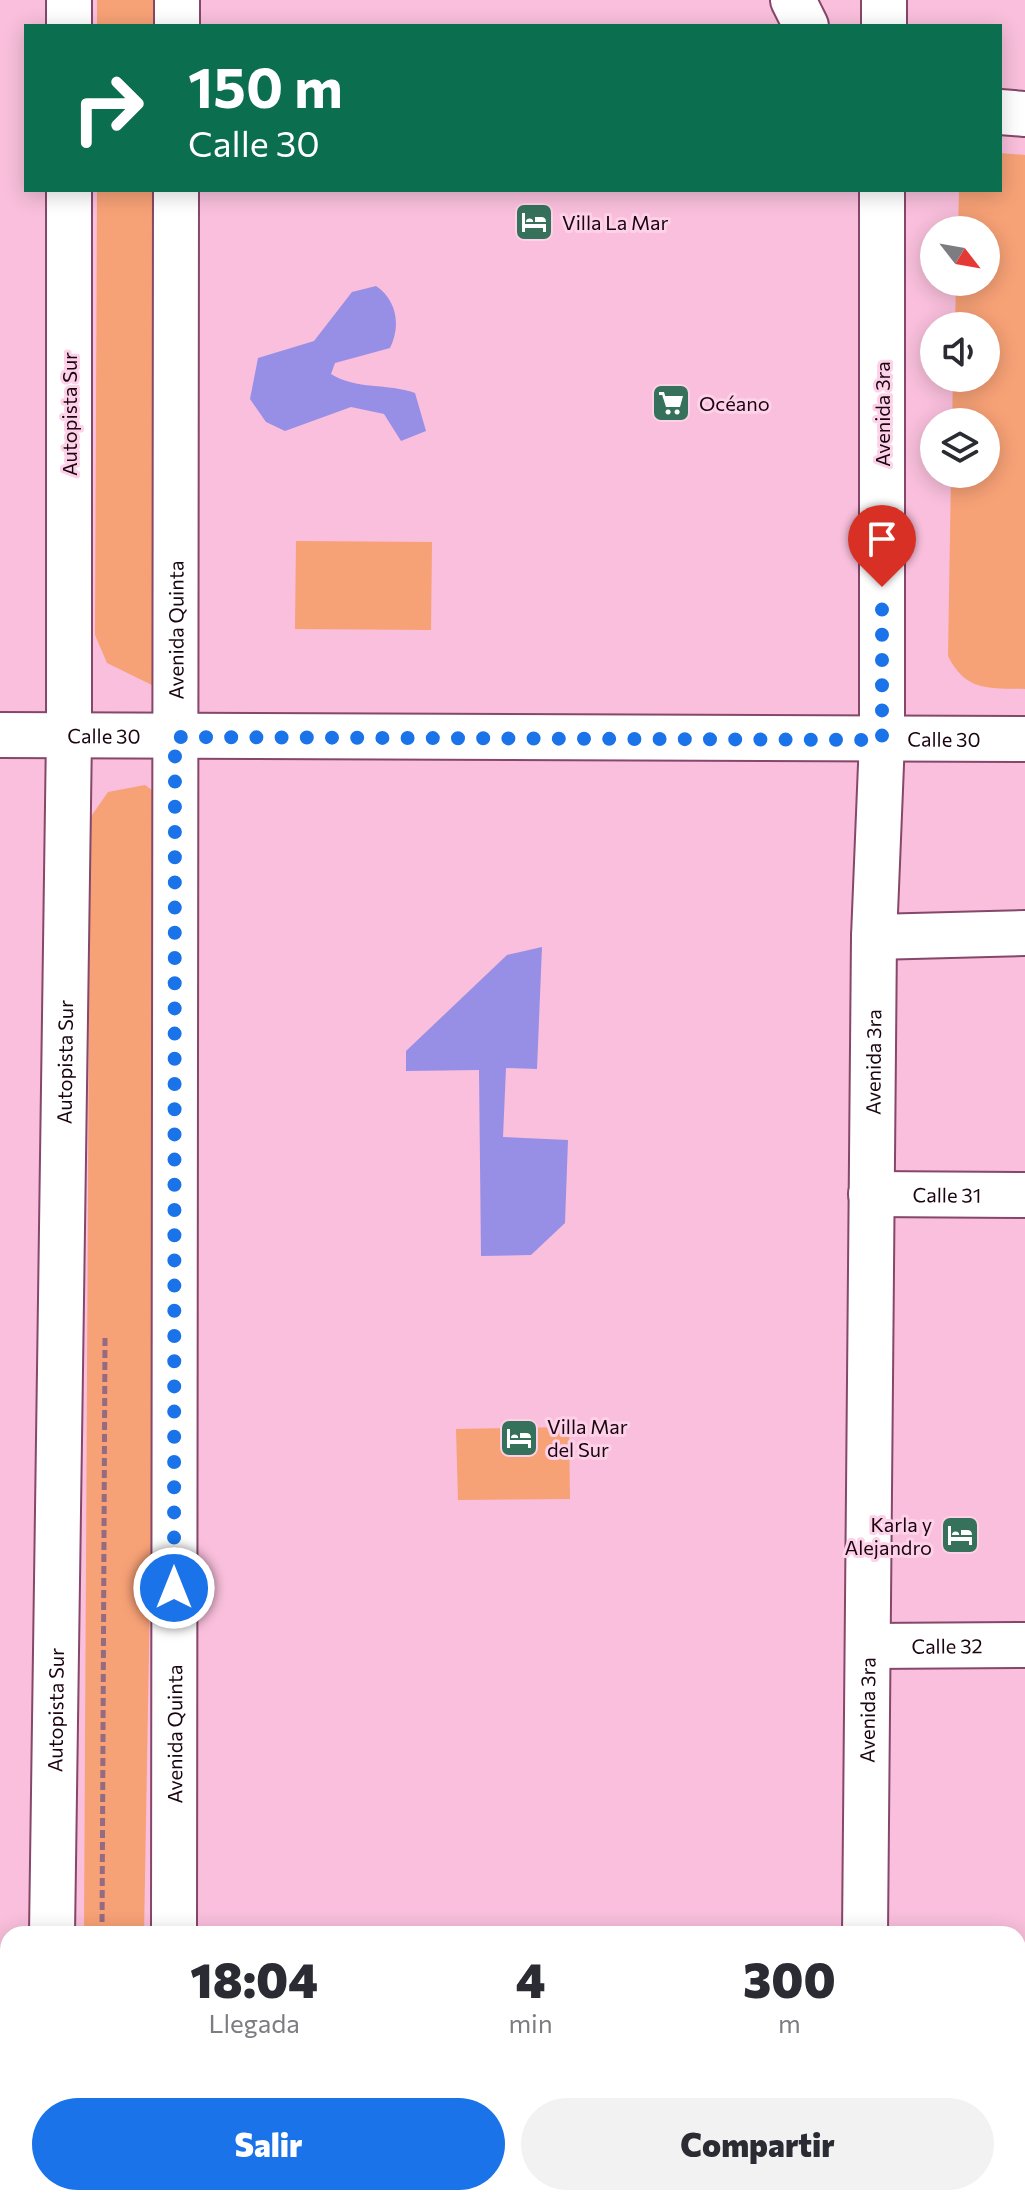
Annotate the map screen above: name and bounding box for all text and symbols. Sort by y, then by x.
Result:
text: 150 m [188,51,343,120]
icon: right [56,56,160,160]
text: Calle 30 [188,120,320,164]
hotel icon: Villa La Mar [513,201,555,243]
place label: Villa La Mar [562,210,668,234]
north arrow [920,216,1000,296]
map controls [920,216,1000,488]
button: sound [920,312,1000,392]
street label: Autopista Sur [57,352,81,476]
street label: Avenida 3ra [870,361,894,467]
supermarket icon: Océano [650,382,692,424]
place label: Océano [699,391,770,415]
button: layers [920,408,1000,488]
pin [848,505,916,587]
icon: arrive [860,517,904,561]
street label: Avenida Quinta [163,561,188,699]
street label: Calle 30 [67,723,141,748]
street label: Calle 30 [907,727,981,751]
street label: Autopista Sur [51,1000,77,1124]
street label: Avenida 3ra [860,1009,885,1115]
street label: Calle 31 [913,1182,981,1207]
place label: Villa Mar del Sur [547,1414,628,1461]
hotel icon: Villa Mar del Sur [498,1417,540,1459]
place label: Karla y Alejandro [844,1512,932,1559]
hotel icon: Karla y Alejandro [939,1514,981,1556]
position arrow [132,1546,216,1630]
street label: Calle 32 [911,1633,983,1658]
street label: Autopista Sur [42,1648,68,1772]
street label: Avenida 3ra [855,1657,879,1763]
street label: Avenida Quinta [162,1665,186,1803]
text: 18:04 [190,1949,318,2008]
text: 4 [516,1949,545,2008]
text: 300 [743,1949,836,2008]
text: Llegada [209,2007,300,2038]
text: min [508,2007,553,2038]
text: m [778,2007,801,2038]
button: Salir [32,2098,505,2190]
button: Compartir [521,2098,994,2190]

